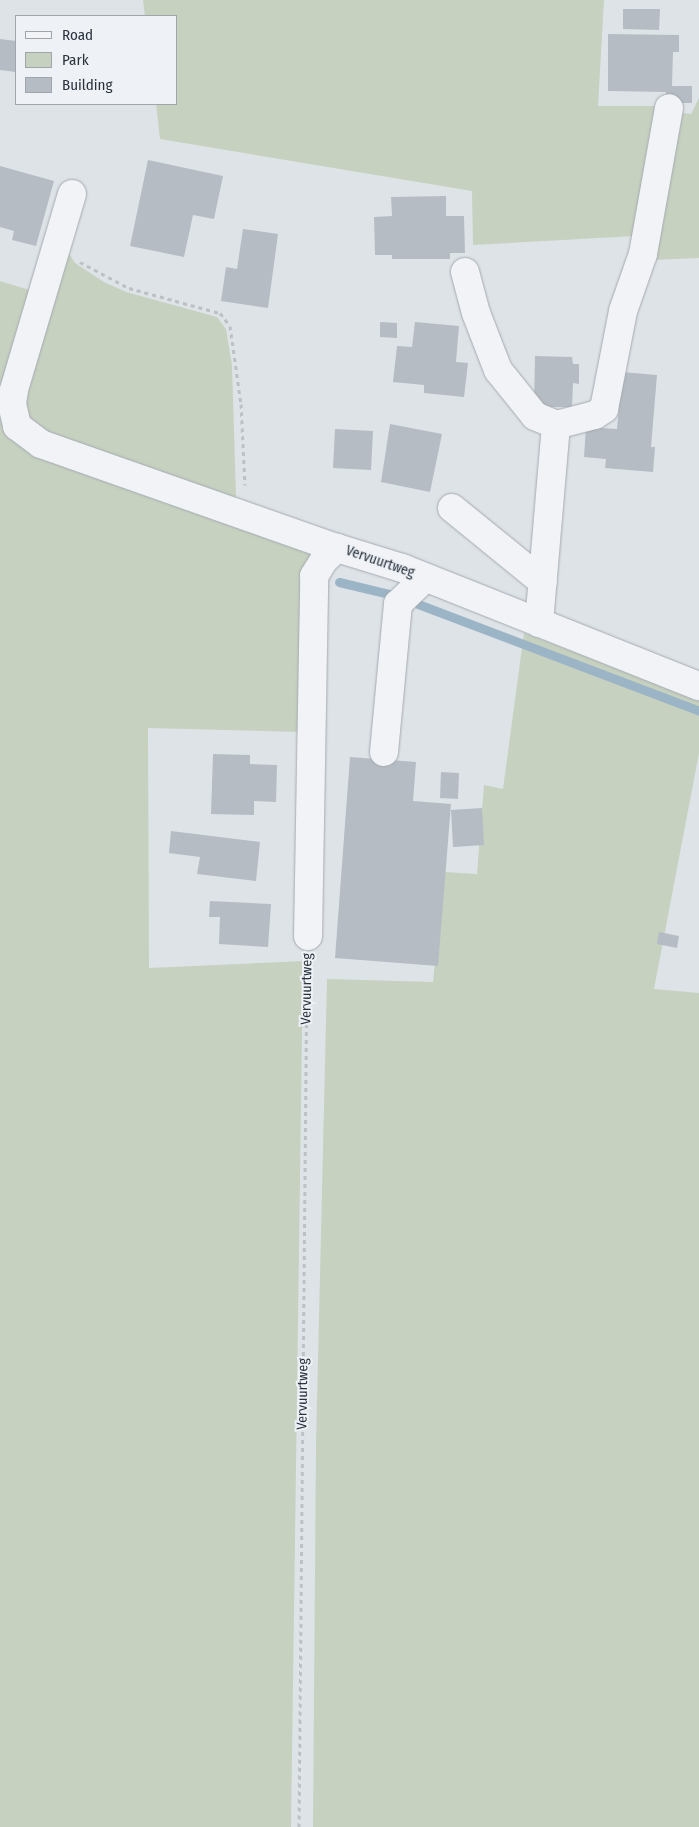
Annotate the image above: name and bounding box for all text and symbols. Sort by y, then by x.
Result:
legend [15,15,178,105]
text: Road [62,26,93,44]
text: Park [62,51,89,69]
text: Building [62,76,113,94]
street label: Vervuurtweg [343,542,417,582]
street label: Vervuurtweg [298,953,316,1025]
street label: Vervuurtweg [294,1358,312,1430]

